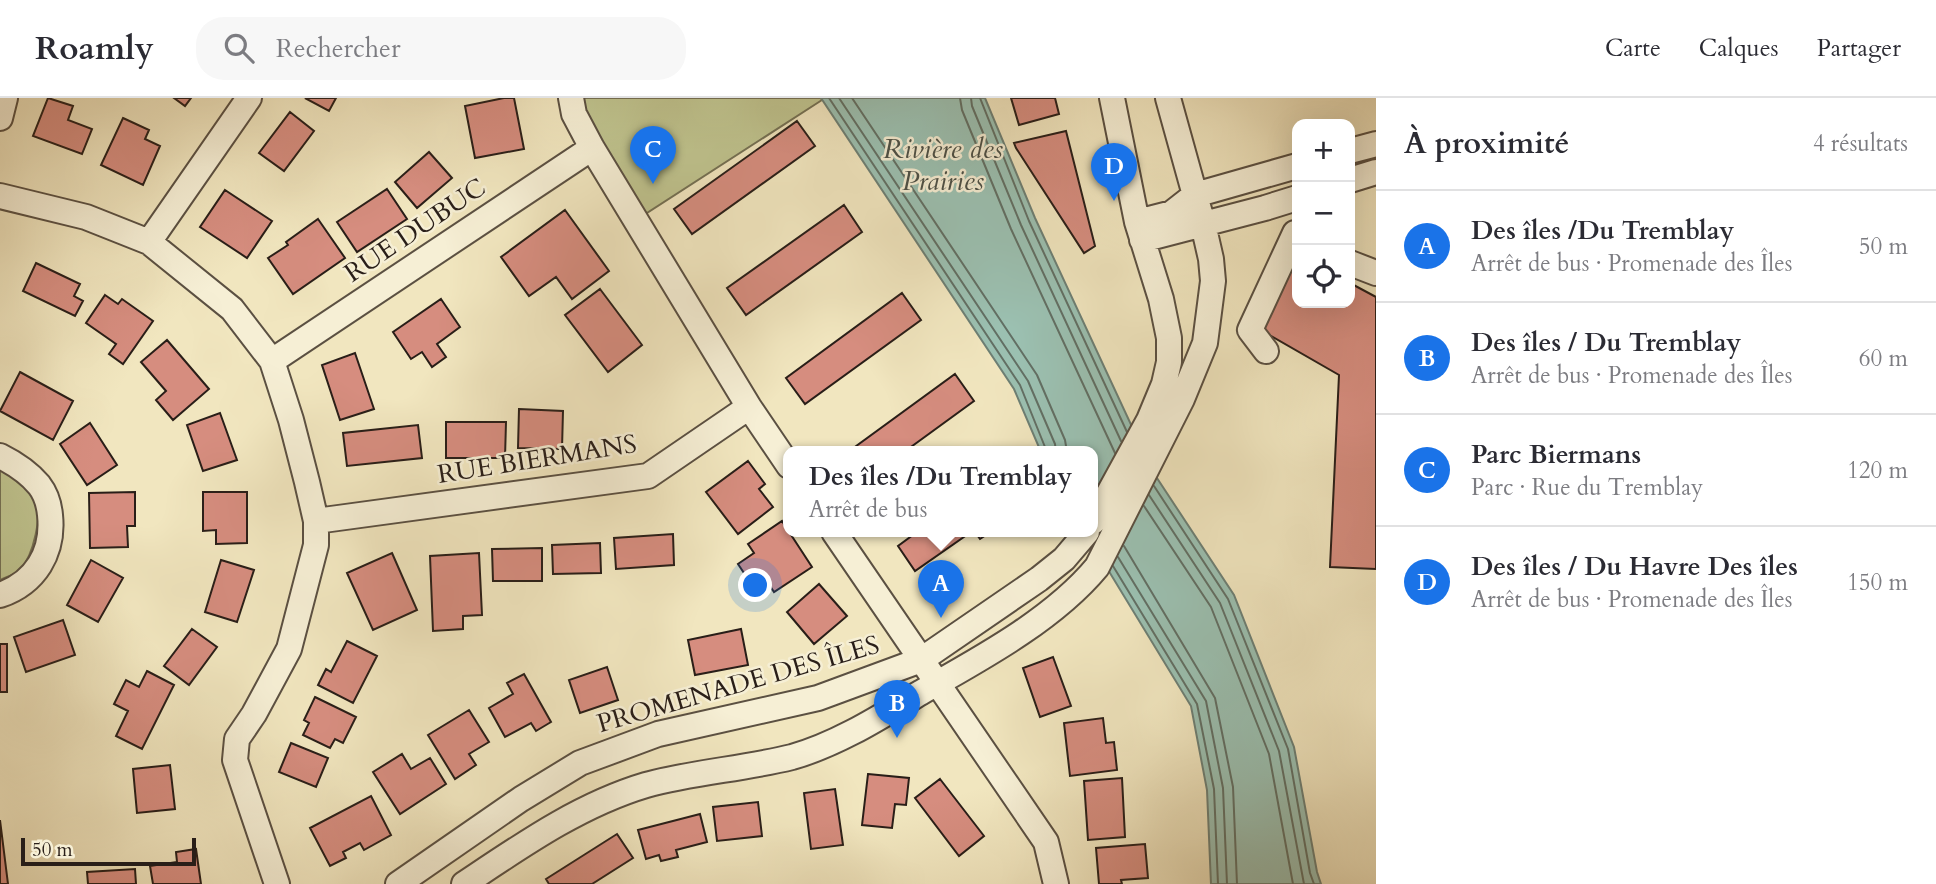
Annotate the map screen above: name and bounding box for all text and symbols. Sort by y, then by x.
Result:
search box [196,17,686,80]
text: Roamly [35,26,154,71]
icon: search [220,29,258,67]
text: Rechercher [276,31,400,66]
text: Carte [1605,32,1661,65]
text: Calques [1699,32,1779,65]
text: Partager [1817,32,1901,65]
map controls [1292,119,1355,308]
button: + [1292,119,1355,182]
text: À proximité [1404,123,1569,164]
pin: C [630,126,676,184]
text: 4 résultats [1813,128,1908,159]
water label: Rivière des Prairies [883,130,1003,200]
pin: D [1091,143,1137,201]
street label: RUE DUBUC [337,170,493,290]
button: − [1292,182,1355,245]
text: Des îles /Du Tremblay [1471,213,1734,248]
text: A [1418,231,1436,262]
text: 50 m [1859,231,1908,262]
button: locate [1292,245,1355,308]
text: Arrêt de bus · Promenade des Îles [1471,248,1792,279]
text: Des îles / Du Tremblay [1471,325,1741,360]
text: B [1419,343,1435,374]
text: 60 m [1859,343,1908,374]
text: Arrêt de bus · Promenade des Îles [1471,360,1792,391]
street label: RUE BIERMANS [435,426,639,492]
text: Parc Biermans [1471,437,1641,472]
popup [783,446,1098,537]
text: C [1418,455,1436,486]
text: 120 m [1847,455,1908,486]
text: Des îles /Du Tremblay [809,459,1072,494]
text: Parc · Rue du Tremblay [1471,472,1703,503]
text: Arrêt de bus [809,494,927,525]
text: Des îles / Du Havre Des îles [1471,549,1798,584]
pin: A [918,560,964,618]
text: D [1417,567,1437,598]
text: 150 m [1847,567,1908,598]
your location [738,568,772,602]
text: Arrêt de bus · Promenade des Îles [1471,584,1792,615]
street label: PROMENADE DES ÎLES [593,627,883,741]
pin: B [874,680,920,738]
scale bar [21,835,196,867]
text: 50 m [32,837,73,863]

